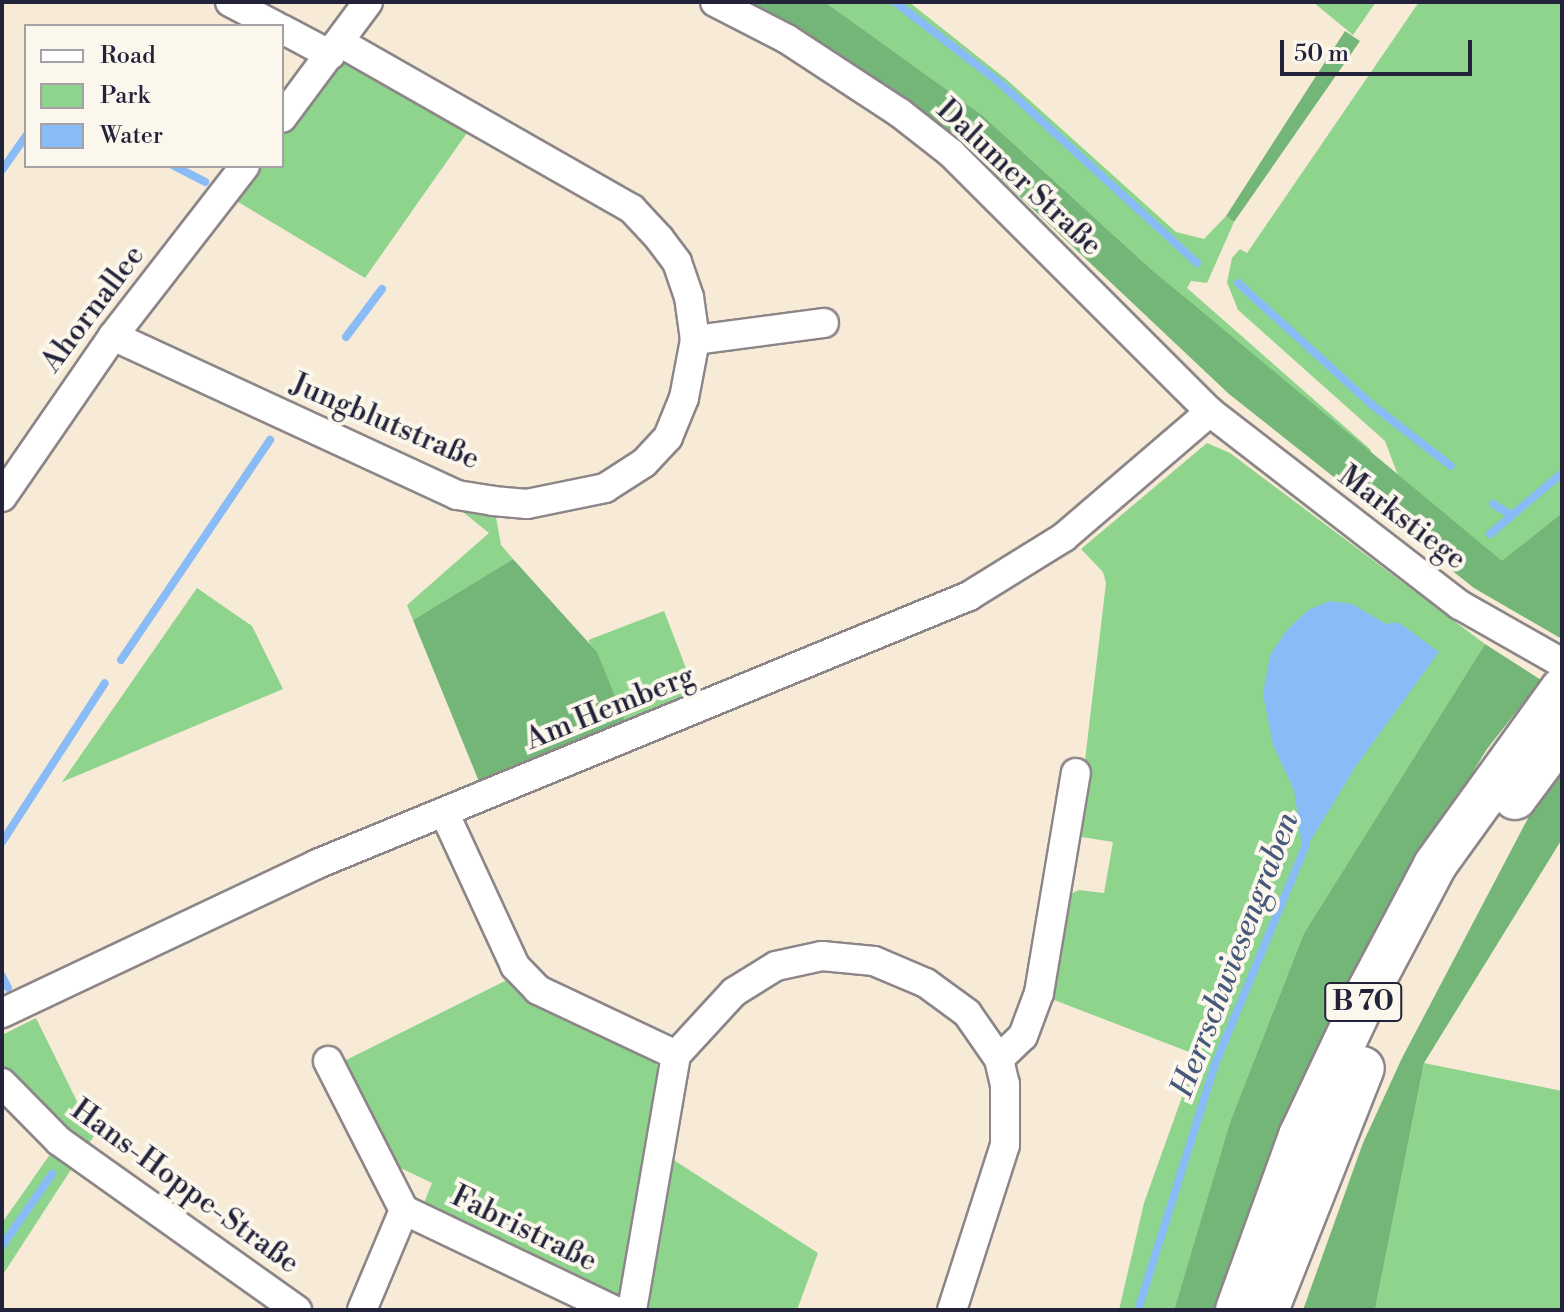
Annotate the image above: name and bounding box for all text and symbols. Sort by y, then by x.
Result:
legend [24,24,284,168]
scale bar [1284,24,1476,74]
text: 50 m [1294,39,1349,69]
text: Road [100,41,156,71]
text: Park [100,81,150,111]
street label: Dalumer Straße [929,92,1109,264]
text: Water [100,121,163,151]
street label: Ahornallee [34,238,152,380]
street label: Jungblutstraße [285,366,485,478]
street label: Markstiege [1331,458,1473,578]
street label: Am Hemberg [520,658,700,758]
water label: Herrschwiesengraben [1163,807,1307,1103]
road number: B 70 [1323,978,1403,1026]
street label: Hans-Hoppe-Straße [64,1092,306,1282]
street label: Fabristraße [445,1178,603,1280]

